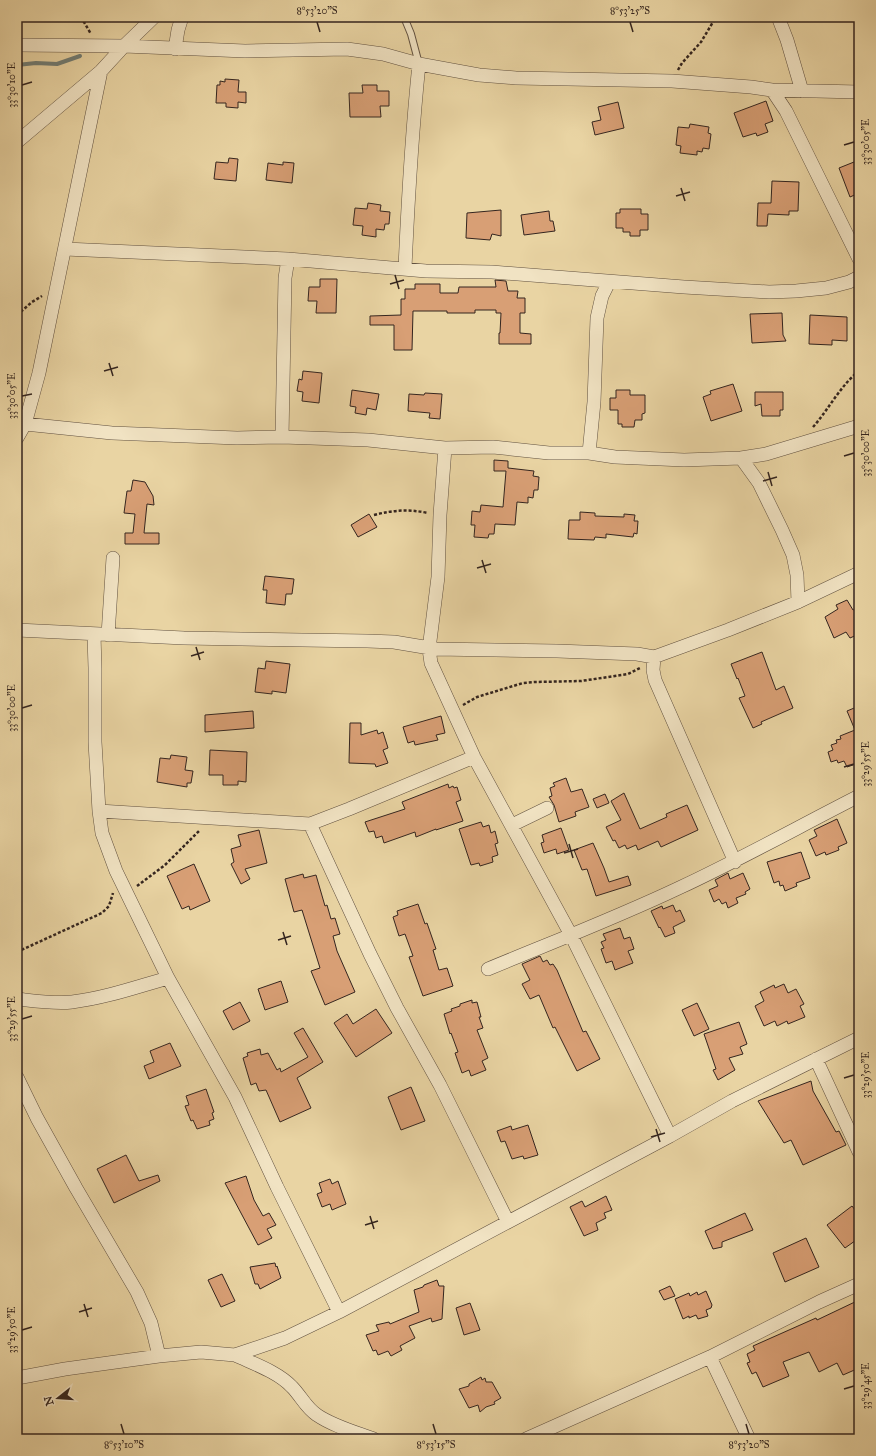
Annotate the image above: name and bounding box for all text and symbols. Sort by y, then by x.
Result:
text: 8°53'20"S [296,5,338,17]
text: 8°53'25"S [610,5,650,17]
text: 33°30'10"E [6,62,18,108]
text: 33°30'05"E [860,119,872,165]
text: 33°30'05"E [6,373,18,419]
text: 33°30'00"E [860,429,872,477]
text: 33°30'00"E [6,684,18,732]
text: 33°29'55"E [860,741,872,787]
text: 33°29'55"E [6,996,18,1042]
text: 33°29'50"E [860,1052,872,1098]
text: 33°29'50"E [6,1307,18,1353]
text: 33°29'45"E [860,1363,872,1409]
north arrow [38,1378,78,1418]
text: N [41,1394,56,1407]
text: 8°53'10"S [104,1439,144,1451]
text: 8°53'15"S [416,1439,456,1451]
text: 8°53'20"S [728,1439,770,1451]

